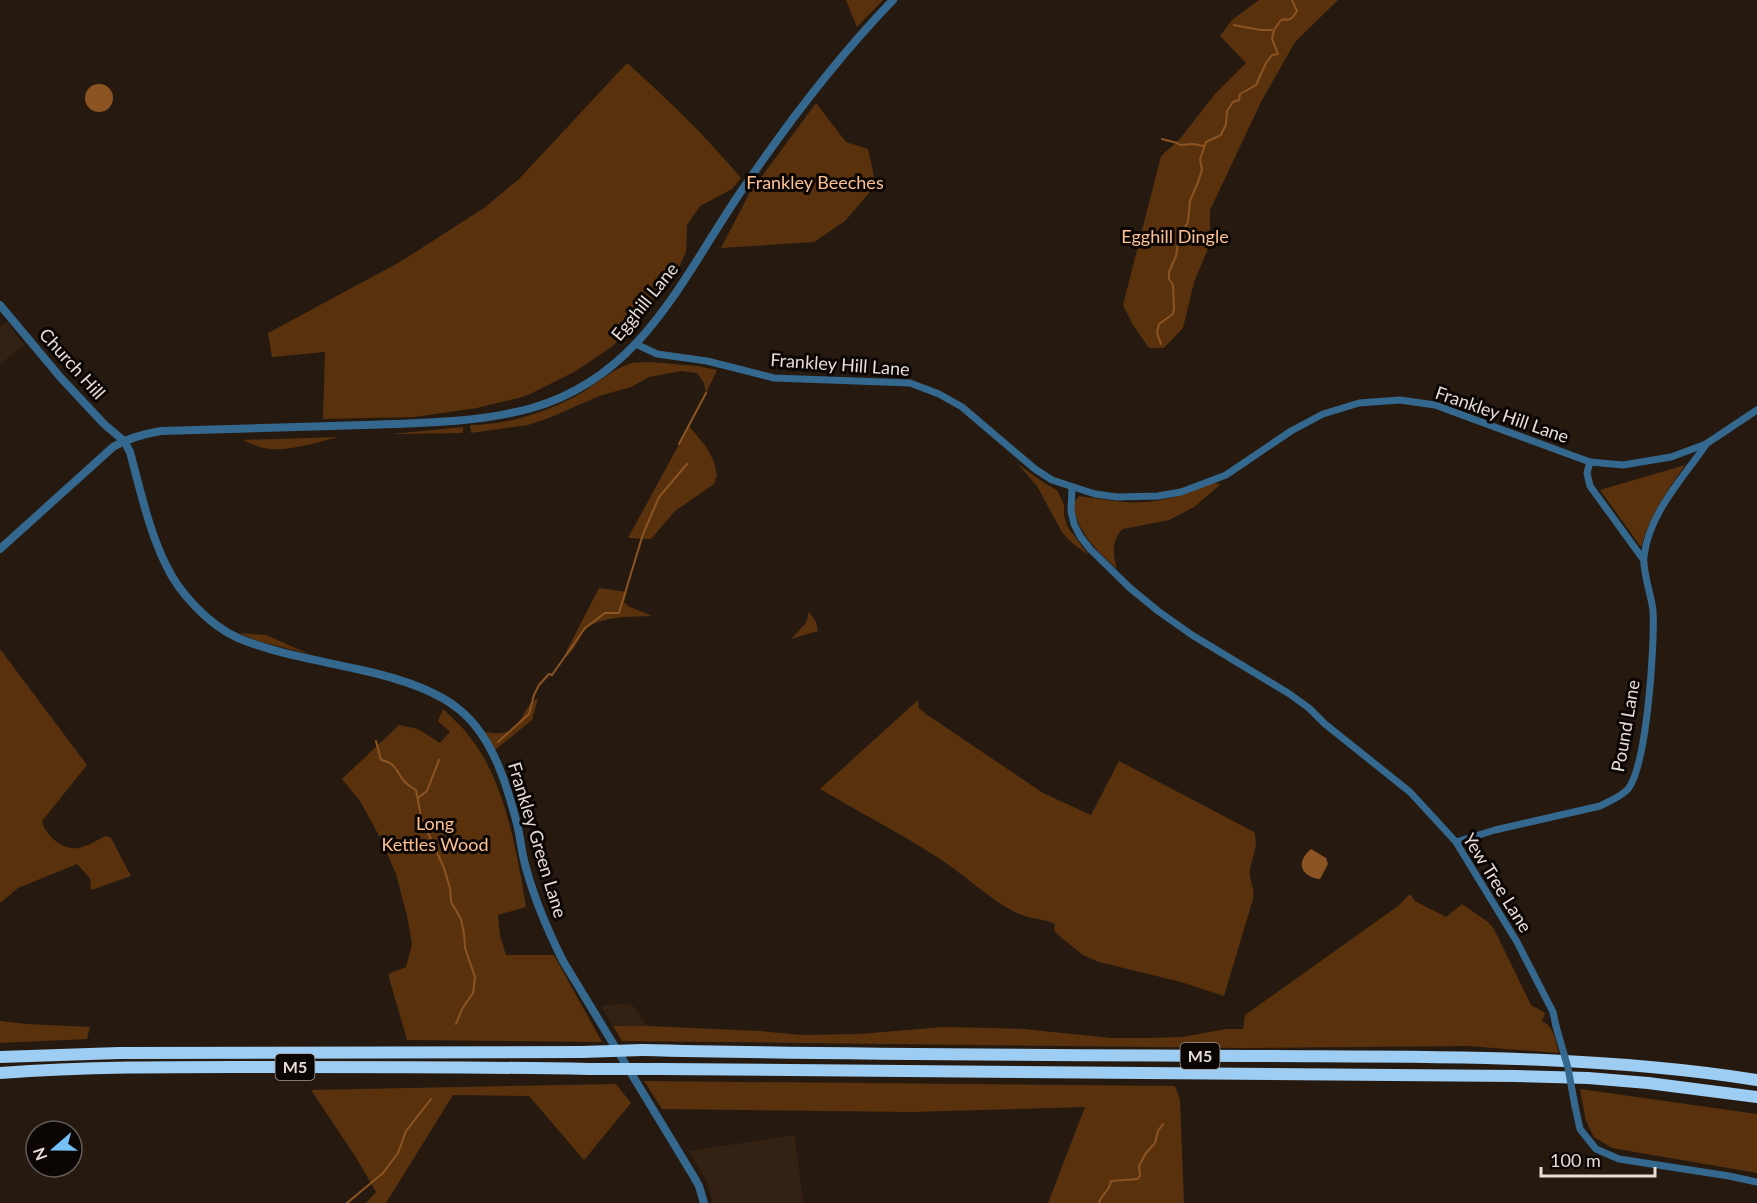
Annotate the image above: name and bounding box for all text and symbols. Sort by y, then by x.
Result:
park label: Frankley Beeches [746,171,884,193]
park label: Egghill Dingle [1121,225,1229,247]
street label: Egghill Lane [606,258,682,345]
street label: Church Hill [35,323,110,403]
street label: Frankley Hill Lane [770,348,911,380]
street label: Frankley Hill Lane [1433,381,1572,447]
street label: Pound Lane [1606,678,1644,774]
street label: Frankley Green Lane [504,759,572,920]
park label: Long Kettles Wood [381,812,489,855]
street label: Yew Tree Lane [1459,829,1537,936]
road number: M5 [1180,1043,1220,1069]
road number: M5 [276,1054,314,1080]
north arrow [24,1119,84,1179]
scale bar [1541,1140,1655,1178]
text: N [28,1145,50,1163]
text: 100 m [1550,1149,1601,1171]

